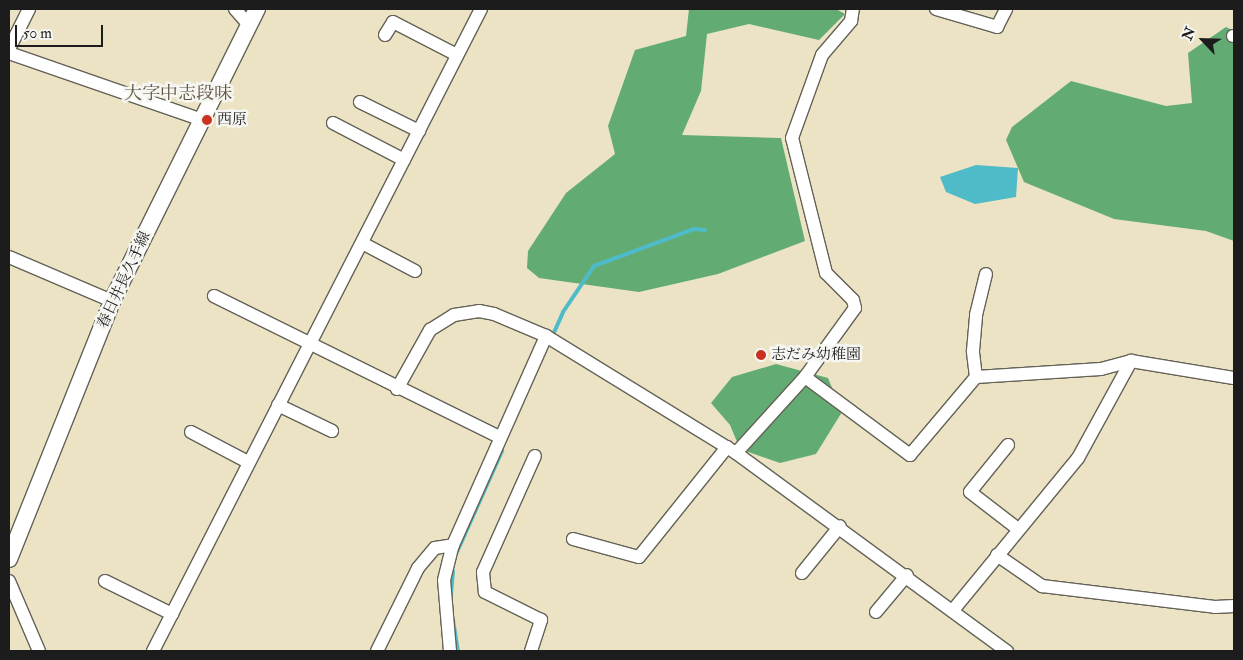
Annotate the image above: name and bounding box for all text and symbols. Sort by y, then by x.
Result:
scale bar [18,15,105,47]
north arrow [1178,15,1228,65]
text: 50 m [23,24,52,43]
text: N [1179,25,1199,43]
district label: 大字中志段味 [124,83,232,105]
place label: 西原 [217,111,247,129]
marker: 西原 [201,114,213,126]
street label: 春日井長久手線 [94,229,154,331]
place label: 志だみ幼稚園 [771,346,861,364]
marker: 志だみ幼稚園 [755,349,767,361]

